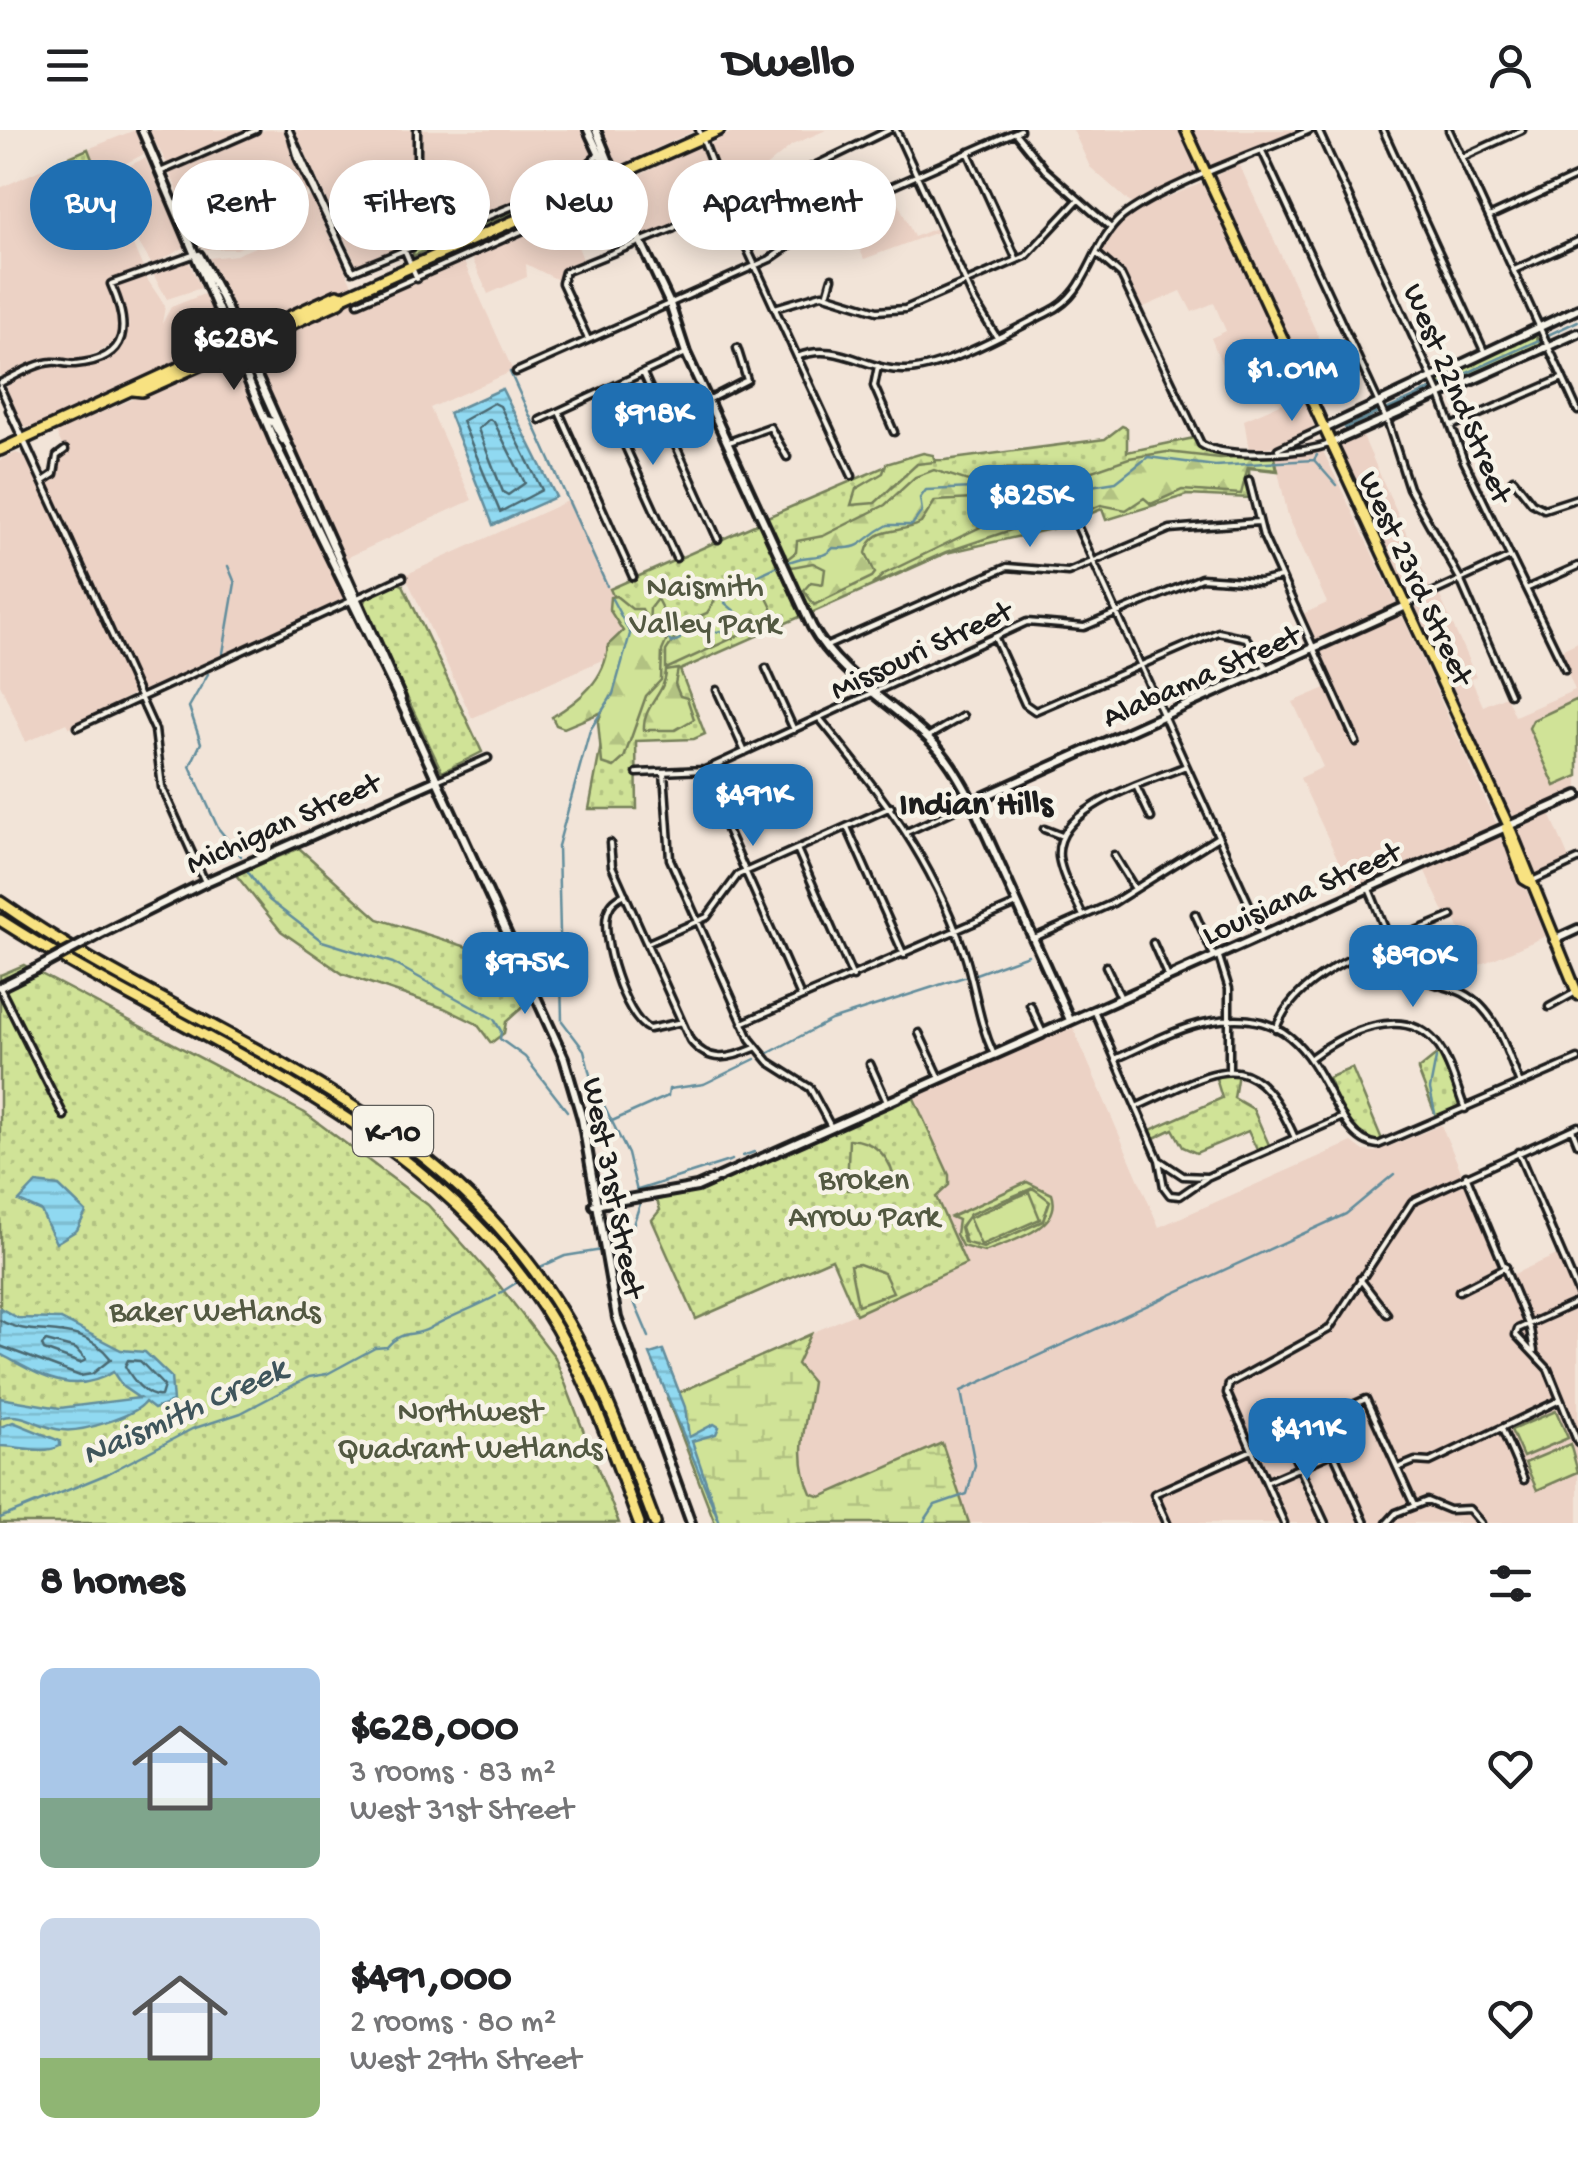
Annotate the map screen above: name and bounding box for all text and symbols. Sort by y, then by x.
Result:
icon: menu [40,38,95,93]
icon: person [1483,38,1538,93]
text: Dwello [724,39,854,92]
chip: Buy [30,160,152,250]
chip: Rent [172,160,309,250]
chip: Filters [329,160,490,250]
chip: New [510,160,648,250]
chip: Apartment [668,160,896,250]
street label: West 22nd Street [1392,279,1520,512]
pin: $628K [164,308,304,393]
text: $628K [193,321,275,359]
pin: $1.01M [1211,339,1373,424]
text: $1.01M [1247,352,1337,390]
pin: $918K [583,383,723,468]
text: $918K [614,396,692,434]
pin: $825K [960,465,1100,550]
street label: West 23rd Street [1347,466,1481,695]
text: $825K [989,478,1071,516]
park label: Naismith Valley Park [629,570,783,645]
street label: Missouri Street [825,593,1021,711]
street label: Alabama Street [1098,617,1309,739]
pin: $491K [683,764,823,849]
street label: Michigan Street [181,765,390,885]
text: $491K [715,777,791,815]
district label: Indian Hills [899,786,1055,827]
street label: Louisiana Street [1197,834,1410,956]
pin: $890K [1343,925,1483,1010]
pin: $975K [455,932,595,1017]
text: $890K [1371,938,1455,976]
text: $975K [484,945,566,983]
street label: West 31st Street [571,1075,652,1304]
road number: K-10 [353,1106,433,1156]
park label: Broken Arrow Park [788,1163,943,1238]
park label: Baker Wetlands [108,1295,322,1333]
water label: Naismith Creek [77,1349,297,1477]
park label: Northwest Quadrant Wetlands [337,1395,604,1470]
pin: $411K [1237,1398,1377,1483]
text: $411K [1271,1411,1343,1449]
icon: filters [1483,1556,1538,1611]
text: 8 homes [40,1559,184,1608]
text: $628,000 [350,1706,519,1755]
icon: home [120,1708,240,1828]
icon: heart [1483,1741,1538,1796]
text: 3 rooms · 83 m² [350,1755,556,1793]
text: West 31st Street [350,1793,573,1831]
text: $491,000 [350,1956,511,2005]
icon: home [120,1958,240,2078]
icon: heart [1483,1991,1538,2046]
text: 2 rooms · 80 m² [350,2005,556,2043]
text: West 29th Street [350,2043,581,2081]

